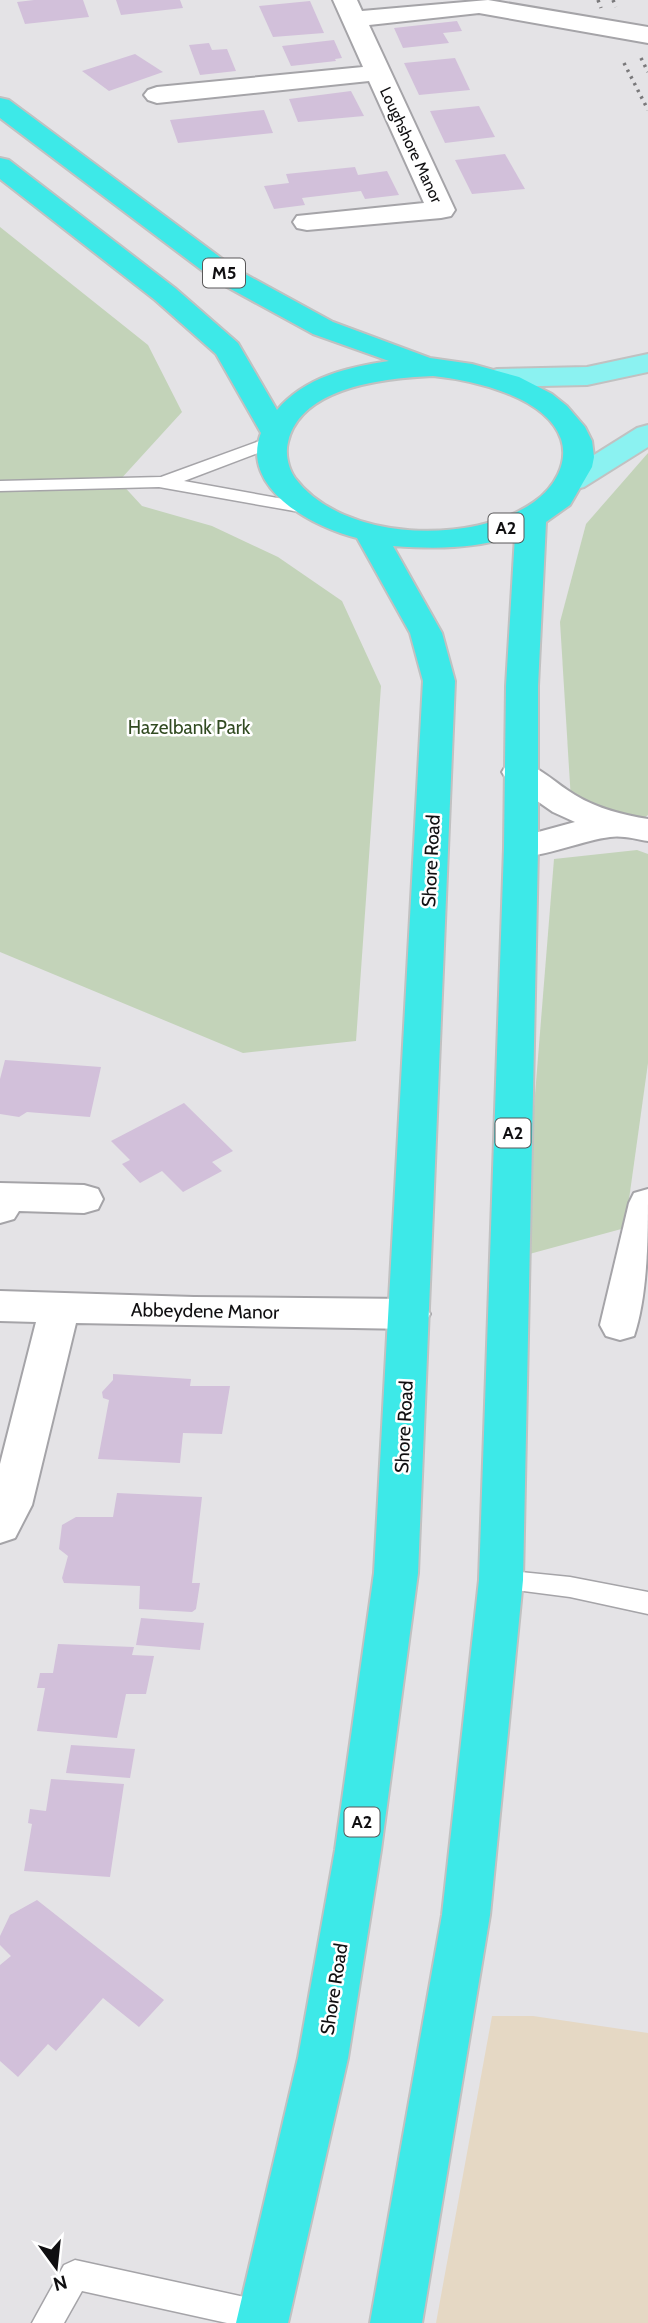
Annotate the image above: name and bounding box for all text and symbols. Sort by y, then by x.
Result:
street label: Loughshore Manor [376,84,447,207]
road number: M5 [203,258,245,288]
road number: A2 [489,514,524,542]
park label: Hazelbank Park [128,716,251,739]
street label: Shore Road [417,814,445,908]
road number: A2 [496,1118,530,1148]
street label: Abbeydene Manor [131,1298,279,1324]
street label: Shore Road [390,1380,418,1474]
road number: A2 [344,1808,380,1836]
street label: Shore Road [315,1941,353,2037]
north arrow [21,2232,91,2302]
text: N [51,2270,70,2296]

